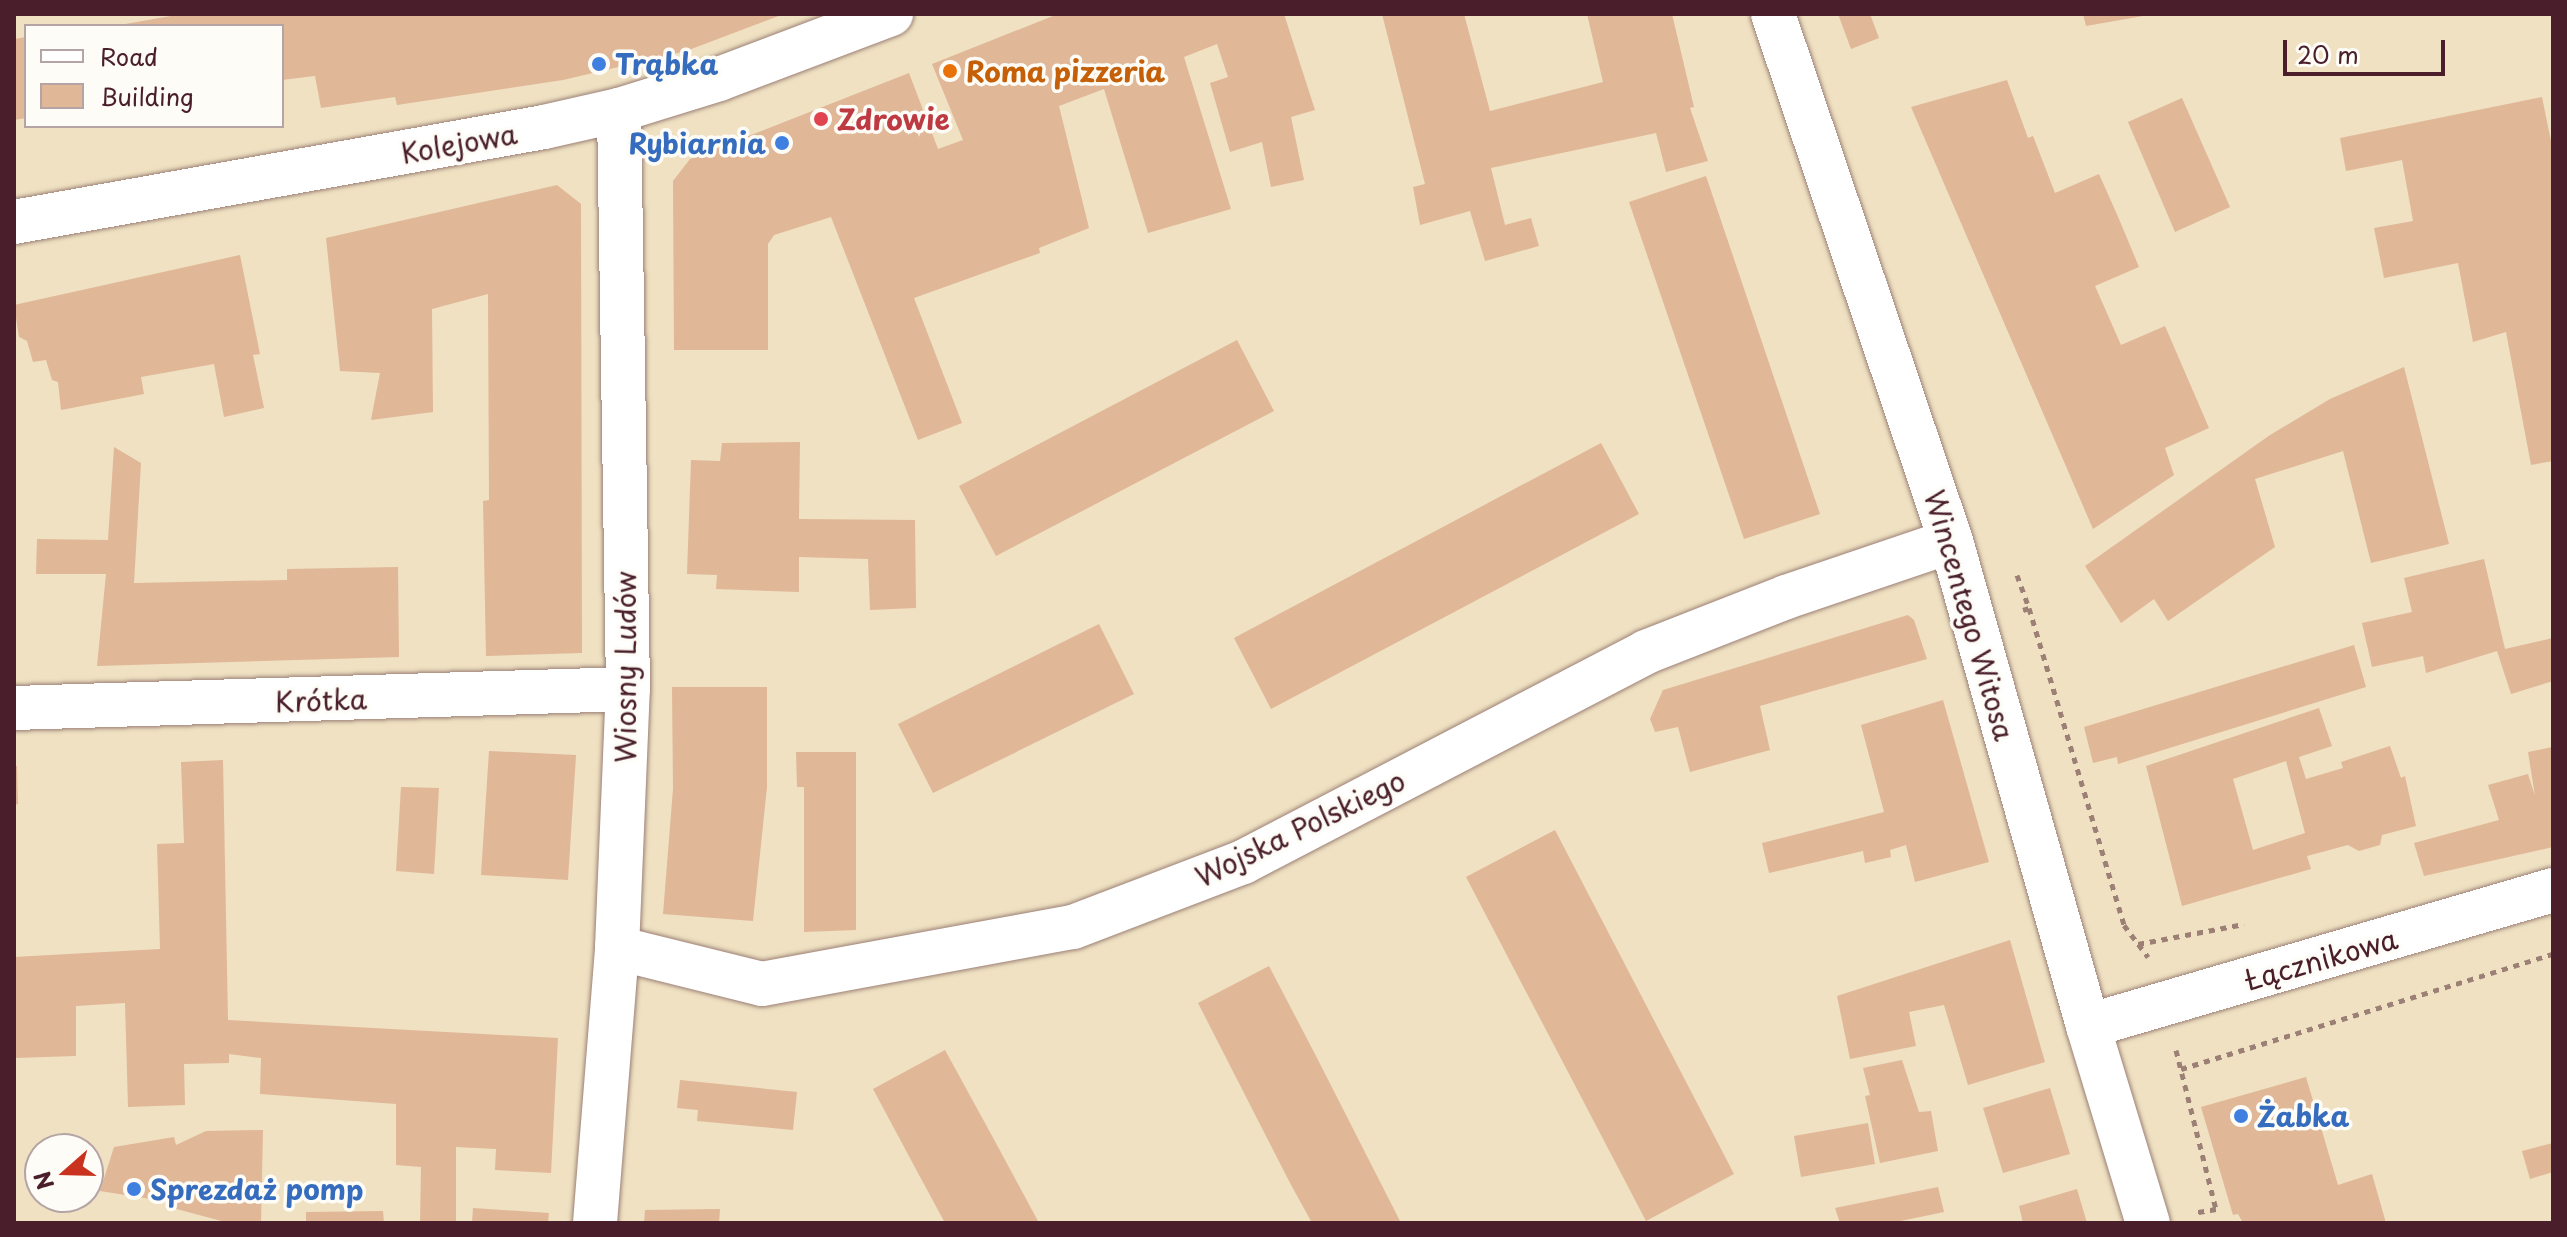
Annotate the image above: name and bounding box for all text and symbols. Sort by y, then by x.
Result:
legend [24,24,284,128]
scale bar [2287,24,2449,74]
text: 20 m [2297,36,2359,72]
text: Road [100,38,158,74]
place label: Trąbka [615,47,718,81]
place label: Roma pizzeria [966,54,1166,88]
marker: Trąbka [590,55,608,73]
marker: Roma pizzeria [941,62,959,80]
text: Building [100,78,194,114]
place label: Zdrowie [837,102,950,136]
marker: Zdrowie [812,110,830,128]
street label: Kolejowa [398,116,520,170]
place label: Rybiarnia [629,126,766,160]
marker: Rybiarnia [773,134,791,152]
street label: Wincentego Witosa [1918,486,2022,744]
street label: Wiosny Ludów [608,571,642,763]
street label: Krótka [274,682,368,718]
street label: Wojska Polskiego [1190,763,1410,893]
street label: Łącznikowa [2241,921,2401,997]
place label: Żabka [2257,1099,2349,1133]
marker: Żabka [2232,1107,2250,1125]
north arrow [24,1133,104,1213]
text: N [24,1167,61,1195]
place label: Sprezdaż pomp [150,1172,366,1206]
marker: Sprezdaż pomp [125,1180,143,1198]

